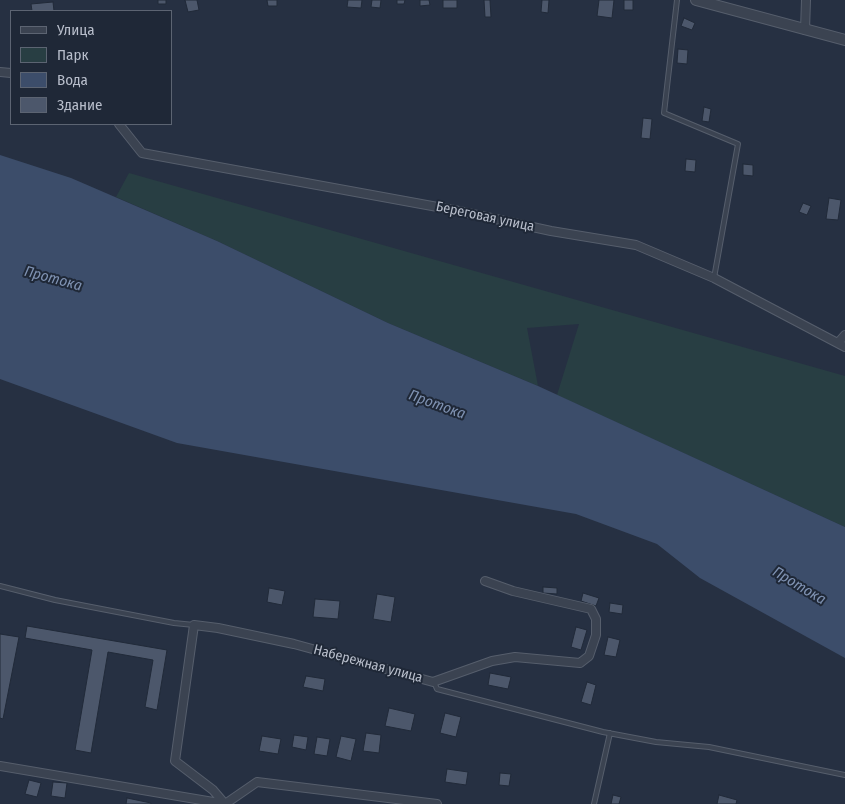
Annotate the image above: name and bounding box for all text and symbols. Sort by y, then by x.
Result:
legend [10,10,172,125]
text: Улица [57,21,95,39]
text: Парк [57,46,88,64]
text: Вода [57,71,88,89]
text: Здание [57,96,103,114]
street label: Береговая улица [434,198,536,236]
water label: Протока [22,263,84,295]
water label: Протока [406,386,468,424]
water label: Протока [769,563,829,609]
street label: Набережная улица [312,641,424,687]

